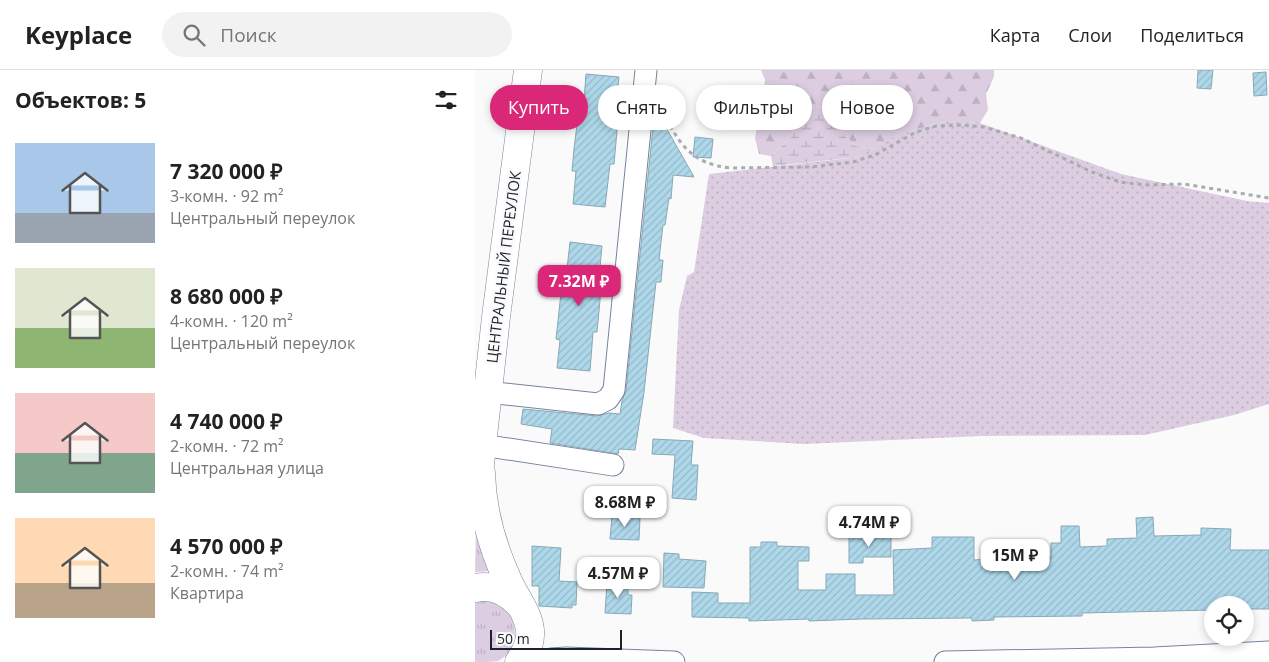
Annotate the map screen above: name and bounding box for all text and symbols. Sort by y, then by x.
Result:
search box [162,12,512,57]
text: Keyplace [25,18,132,51]
icon: search [180,21,208,49]
text: Поиск [220,22,277,48]
text: Карта [990,23,1040,47]
text: Слои [1068,23,1112,47]
text: Поделиться [1140,23,1244,47]
chip: Купить [490,85,588,130]
chip: Снять [598,85,686,130]
chip: Фильтры [696,85,812,130]
chip: Новое [822,85,913,130]
text: Объектов: 5 [15,86,146,114]
icon: filters [432,86,460,114]
text: 7 320 000 ₽ [170,157,283,185]
icon: home [55,163,115,223]
street label: ЦЕНТРАЛЬНЫЙ ПЕРЕУЛОК [481,169,525,364]
text: 3-комн. · 92 m² [170,185,284,207]
text: Центральный переулок [170,207,355,229]
pin: 7.32M ₽ [533,264,625,307]
text: 7.32M ₽ [549,270,609,292]
text: 8 680 000 ₽ [170,282,283,310]
icon: home [55,288,115,348]
text: 4-комн. · 120 m² [170,310,293,332]
text: Центральный переулок [170,332,355,354]
text: 4 740 000 ₽ [170,407,283,435]
icon: home [55,413,115,473]
text: 2-комн. · 72 m² [170,435,284,457]
text: Центральная улица [170,457,324,479]
pin: 8.68M ₽ [579,486,671,528]
text: 8.68M ₽ [595,491,655,513]
pin: 4.74M ₽ [823,506,915,548]
text: 4.74M ₽ [839,511,899,533]
text: 4 570 000 ₽ [170,532,283,560]
icon: home [55,538,115,598]
pin: 15M ₽ [980,538,1050,581]
text: 15M ₽ [992,544,1038,566]
pin: 4.57M ₽ [572,556,664,599]
text: 2-комн. · 74 m² [170,560,284,582]
text: 4.57M ₽ [588,562,648,584]
text: Квартира [170,582,244,604]
map controls [1204,596,1254,646]
button: locate [1204,596,1254,646]
scale bar [490,627,623,650]
text: 50 m [497,629,530,648]

